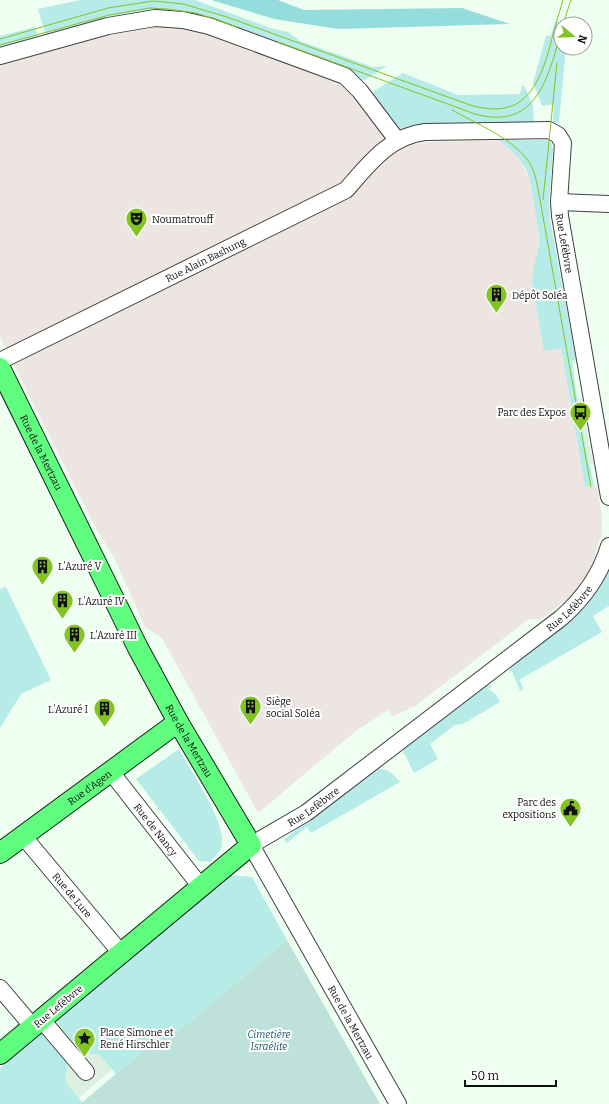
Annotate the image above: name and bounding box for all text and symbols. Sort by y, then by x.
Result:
north arrow [553,16,593,56]
text: N [574,33,590,46]
theatre icon: Noumatrouff [123,206,149,239]
street label: Rue Lefèbvre [553,213,575,274]
place label: Noumatrouff [152,214,214,226]
street label: Rue Alain Bashung [164,235,248,285]
building icon: Dépôt Soléa [483,282,509,315]
place label: Dépôt Soléa [512,289,568,302]
bus stop icon: Parc des Expos [568,399,594,432]
place label: Parc des Expos [498,407,566,419]
street label: Rue de la Mertzau [17,413,64,492]
building icon: L'Azuré V [29,553,55,586]
place label: L'Azuré V [58,561,101,573]
street label: Rue Lefèbvre [544,584,595,634]
building icon: L'Azuré IV [50,588,76,621]
place label: L'Azuré IV [78,596,125,608]
building icon: L'Azuré III [61,622,87,655]
place label: L'Azuré III [90,630,137,642]
building icon: Siège social Soléa [237,694,263,727]
building icon: L'Azuré I [91,696,117,729]
place label: Siège social Soléa [266,696,321,720]
street label: Rue de la Mertzau [163,702,214,780]
place label: L'Azuré I [48,704,88,716]
street label: Rue d'Agen [66,768,115,808]
street label: Rue Lefèbvre [286,785,342,829]
public building icon: Parc des expositions [558,795,584,828]
place label: Parc des expositions [503,797,556,821]
street label: Rue de Nancy [131,801,180,859]
street label: Rue de Lure [49,871,94,921]
street label: Rue Lefèbvre [32,983,86,1031]
street label: Rue de la Mertzau [325,984,375,1061]
place icon: Place Simone et René Hirschler [71,1025,97,1058]
place label: Place Simone et René Hirschler [100,1027,174,1051]
park label: Cimetière Israélite [247,1029,291,1053]
scale bar [465,1062,556,1088]
text: 50 m [471,1069,500,1083]

